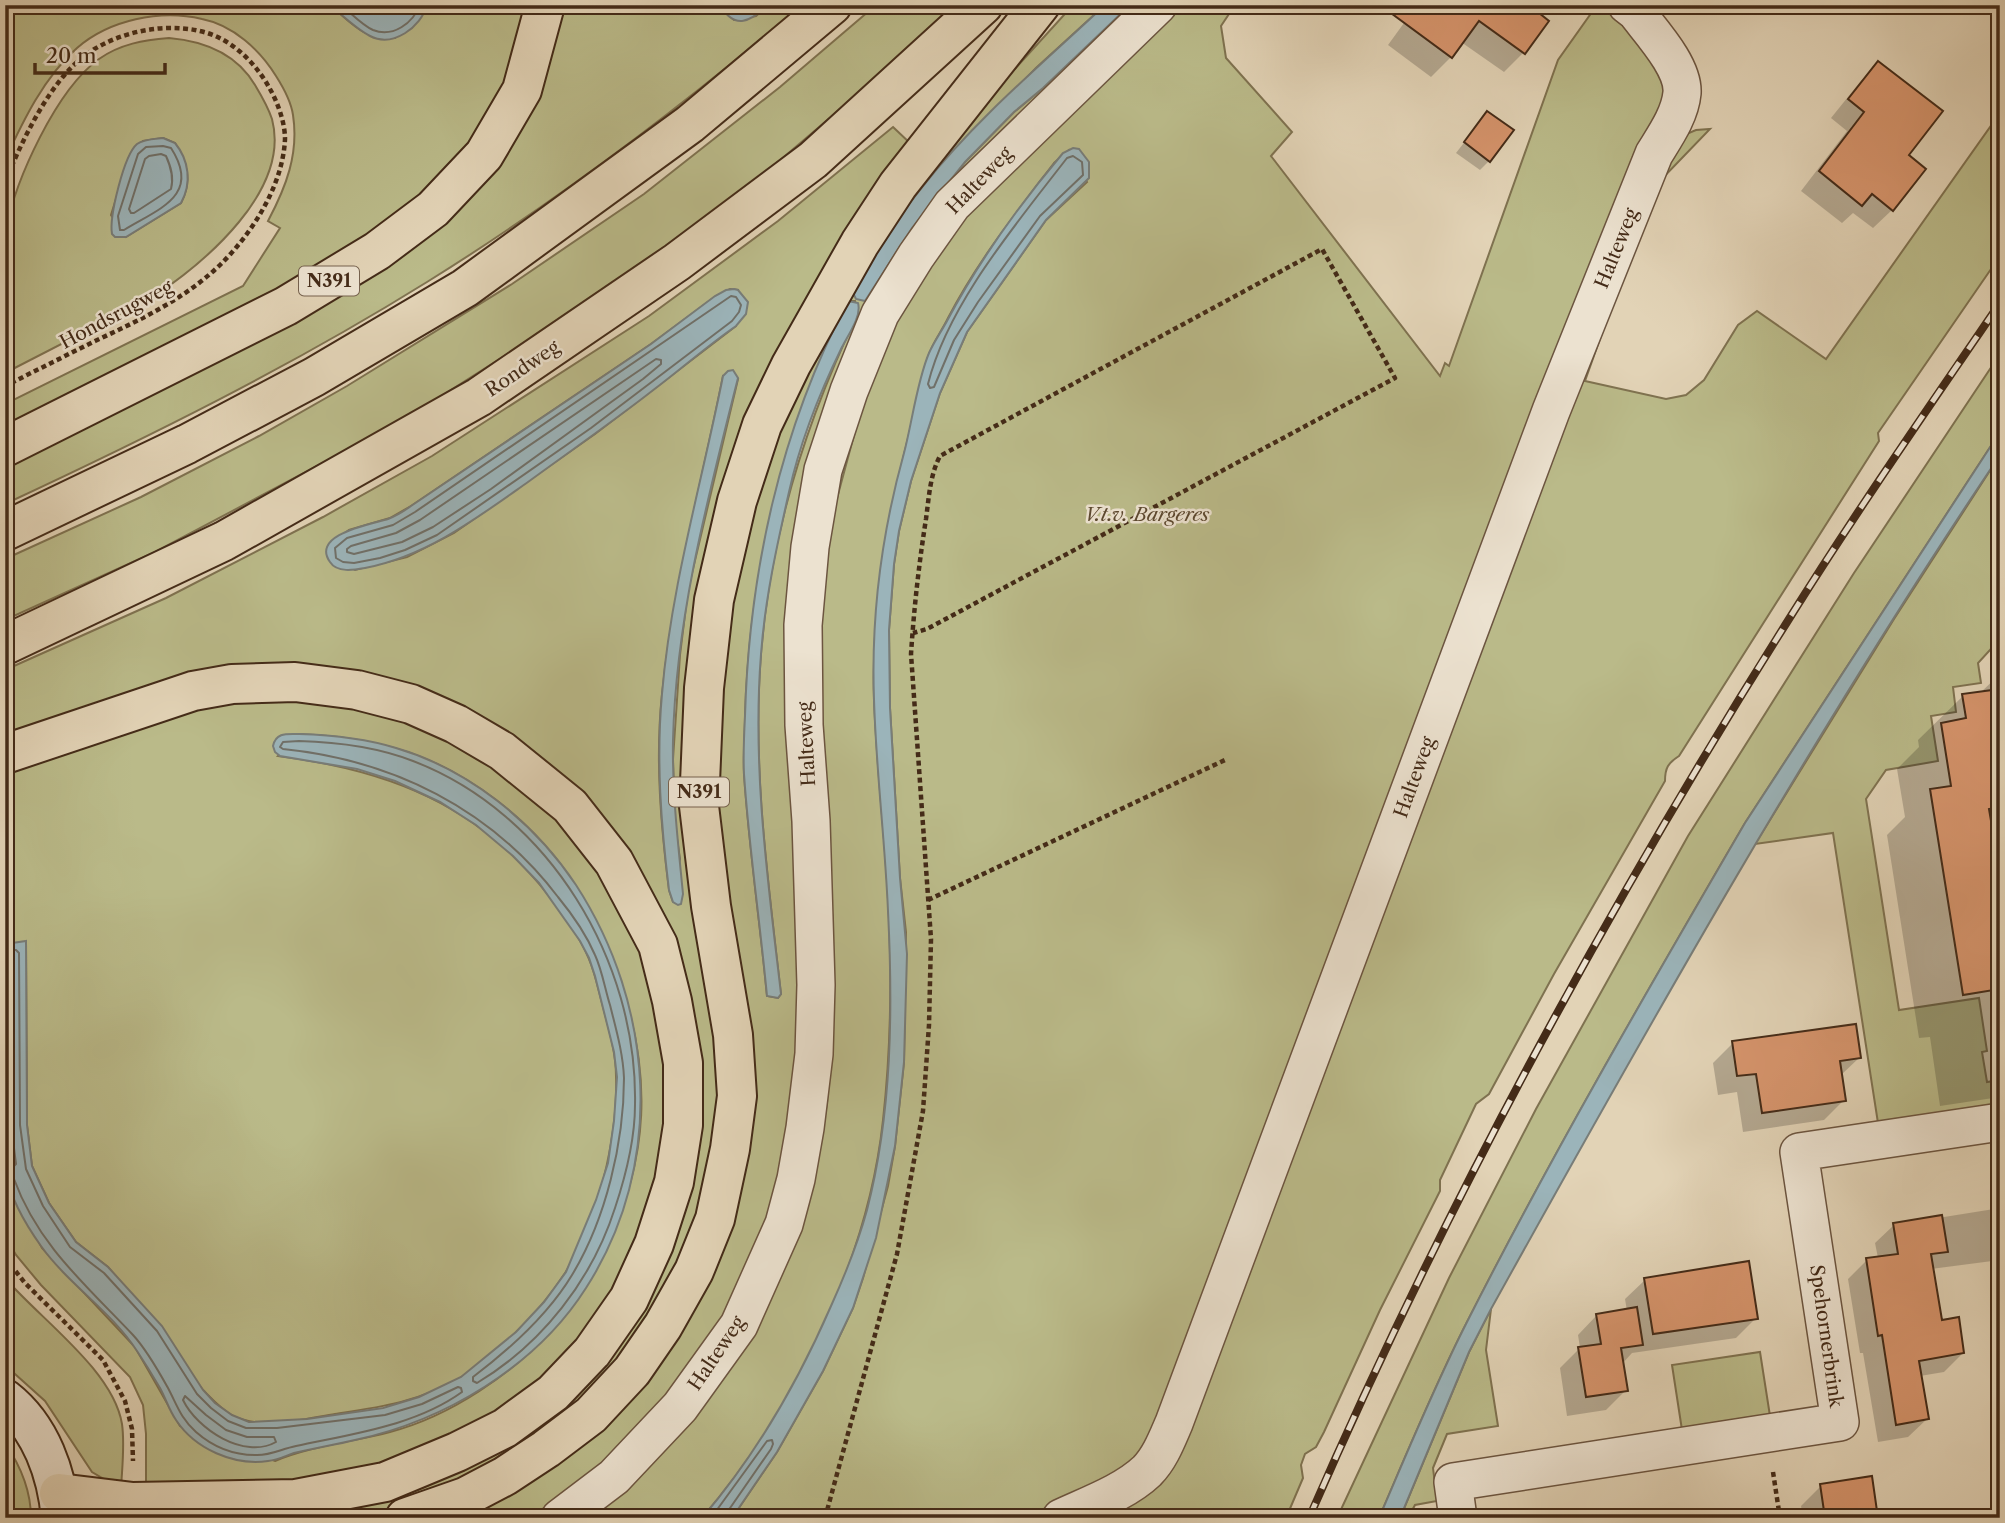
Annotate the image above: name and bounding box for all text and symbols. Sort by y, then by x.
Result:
scale bar [35,32,164,76]
text: 20 m [46,43,97,68]
street label: Halteweg [942,141,1018,219]
street label: Halteweg [1590,204,1643,292]
road number: N391 [299,267,359,296]
street label: Hondsrugweg [56,275,178,354]
street label: Rondweg [481,335,565,402]
park label: V.t.v. Bargeres [1085,503,1210,526]
street label: Halteweg [793,700,820,787]
street label: Halteweg [1389,733,1440,821]
road number: N391 [669,778,729,806]
street label: Spehornerbrink [1805,1263,1848,1410]
street label: Halteweg [683,1311,750,1395]

